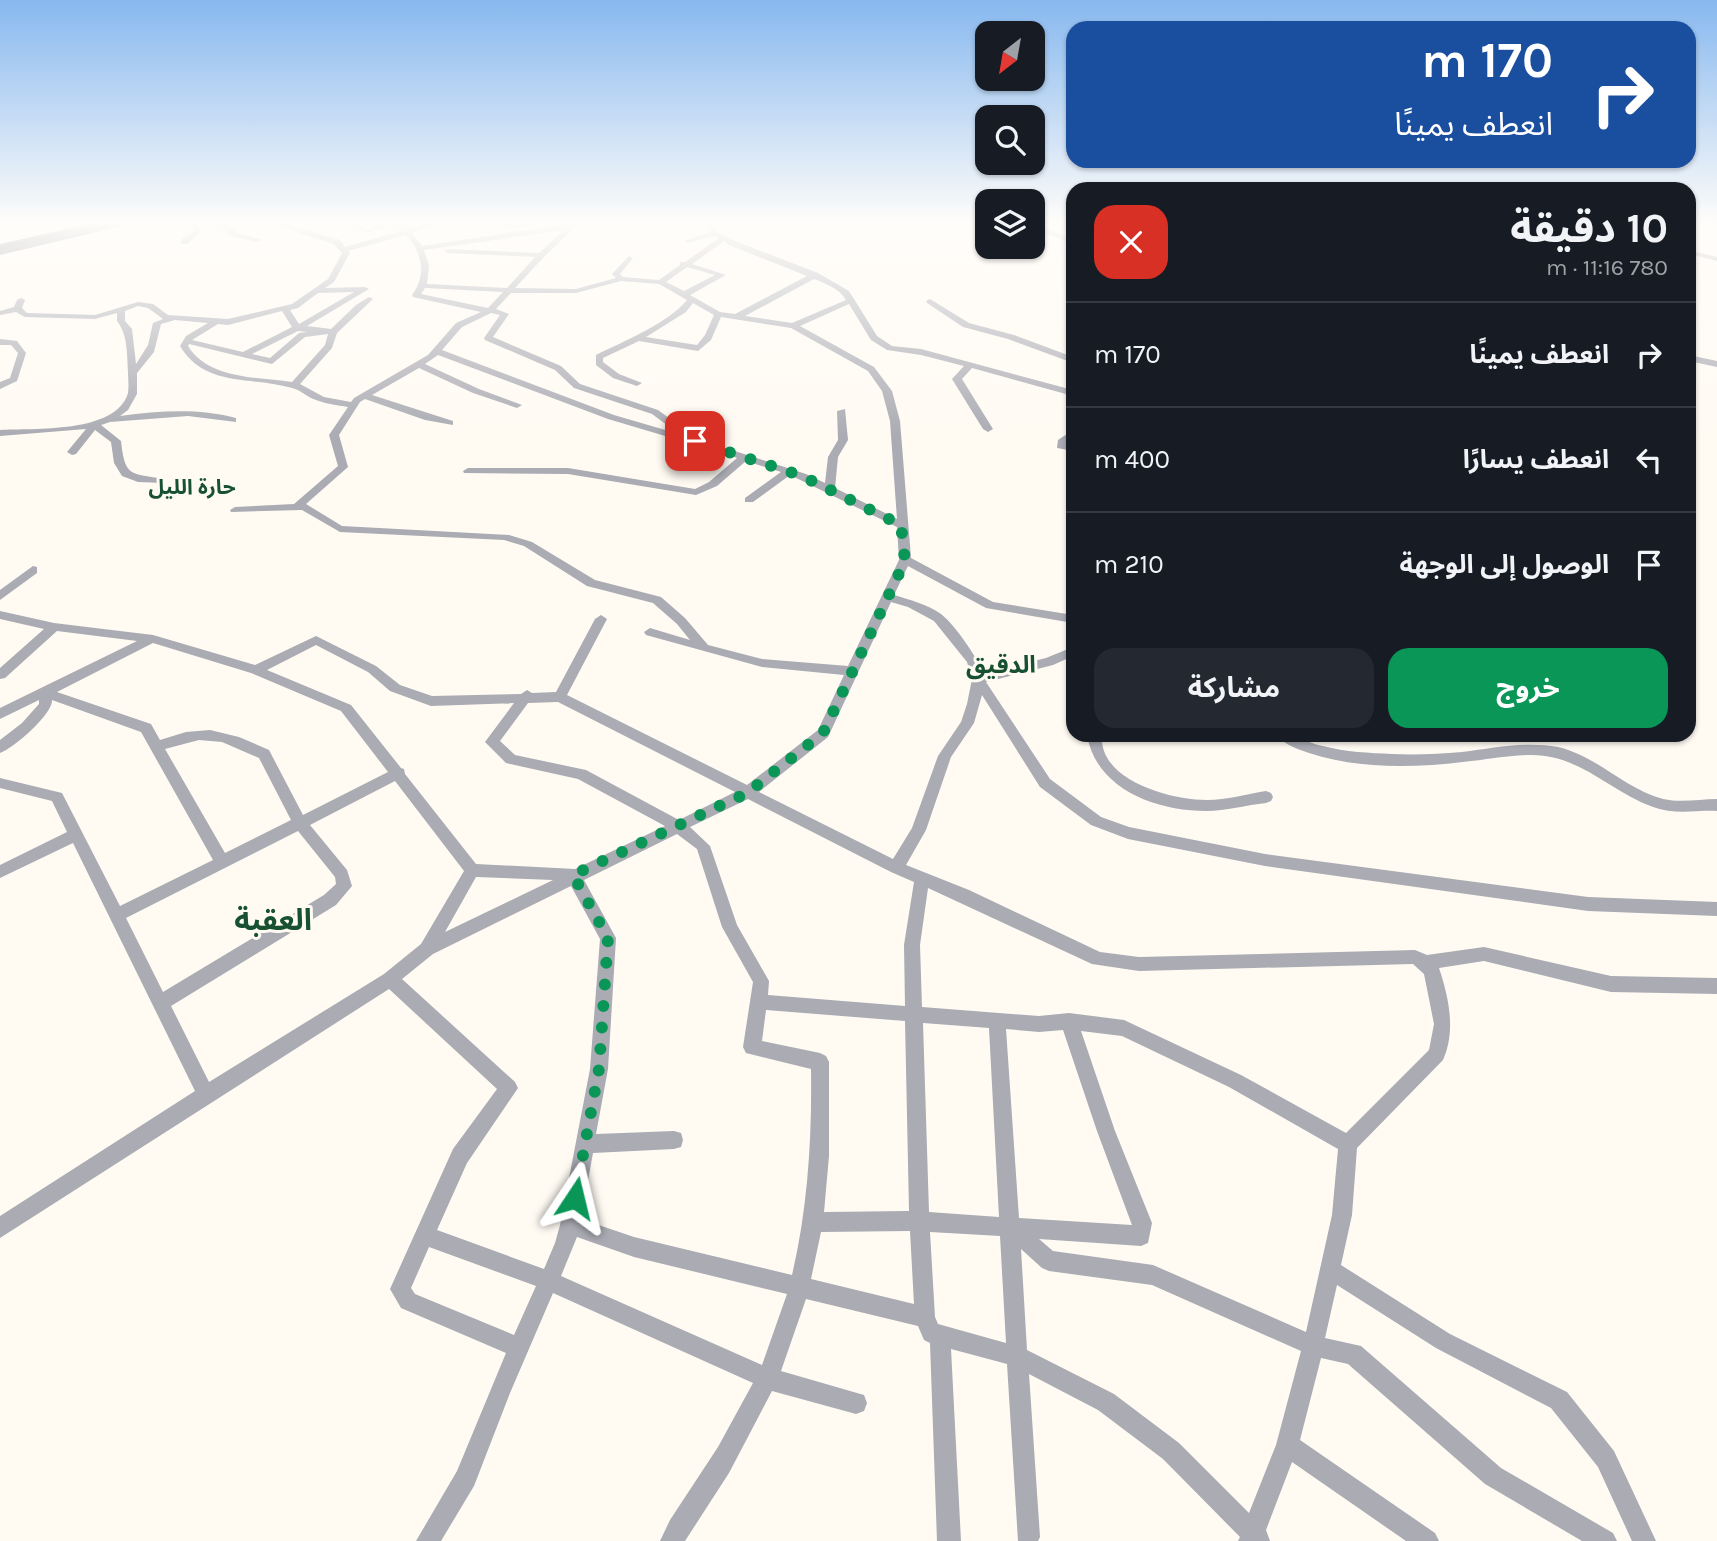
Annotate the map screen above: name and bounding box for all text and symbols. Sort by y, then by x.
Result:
north arrow [975,21,1045,91]
map controls [975,21,1045,259]
text: 170 m [1421,32,1553,89]
icon: right [1577,49,1668,140]
button: search [975,105,1045,175]
text: انعطف يمينًا [1394,106,1553,143]
button: layers [975,189,1045,259]
text: 10 دقيقة [1510,203,1668,253]
button: close [1094,205,1168,279]
text: 780 m · 11:16 [1546,254,1668,281]
icon: right [1630,336,1668,374]
text: 170 m [1094,339,1161,370]
text: انعطف يمينًا [1469,339,1609,370]
pin [665,411,725,471]
icon: arrive [676,422,714,460]
icon: left [1630,441,1668,479]
text: 400 m [1094,444,1170,475]
text: انعطف يسارًا [1463,444,1609,475]
district label: حارة الليل [148,475,236,499]
icon: arrive [1630,546,1668,584]
text: 210 m [1094,549,1164,580]
text: الوصول إلى الوجهة [1400,549,1609,580]
button: مشاركة [1094,648,1374,728]
button: خروج [1388,648,1668,728]
district label: الدقيق [966,651,1036,680]
district label: العقبة [234,902,312,938]
position arrow [538,1161,612,1235]

